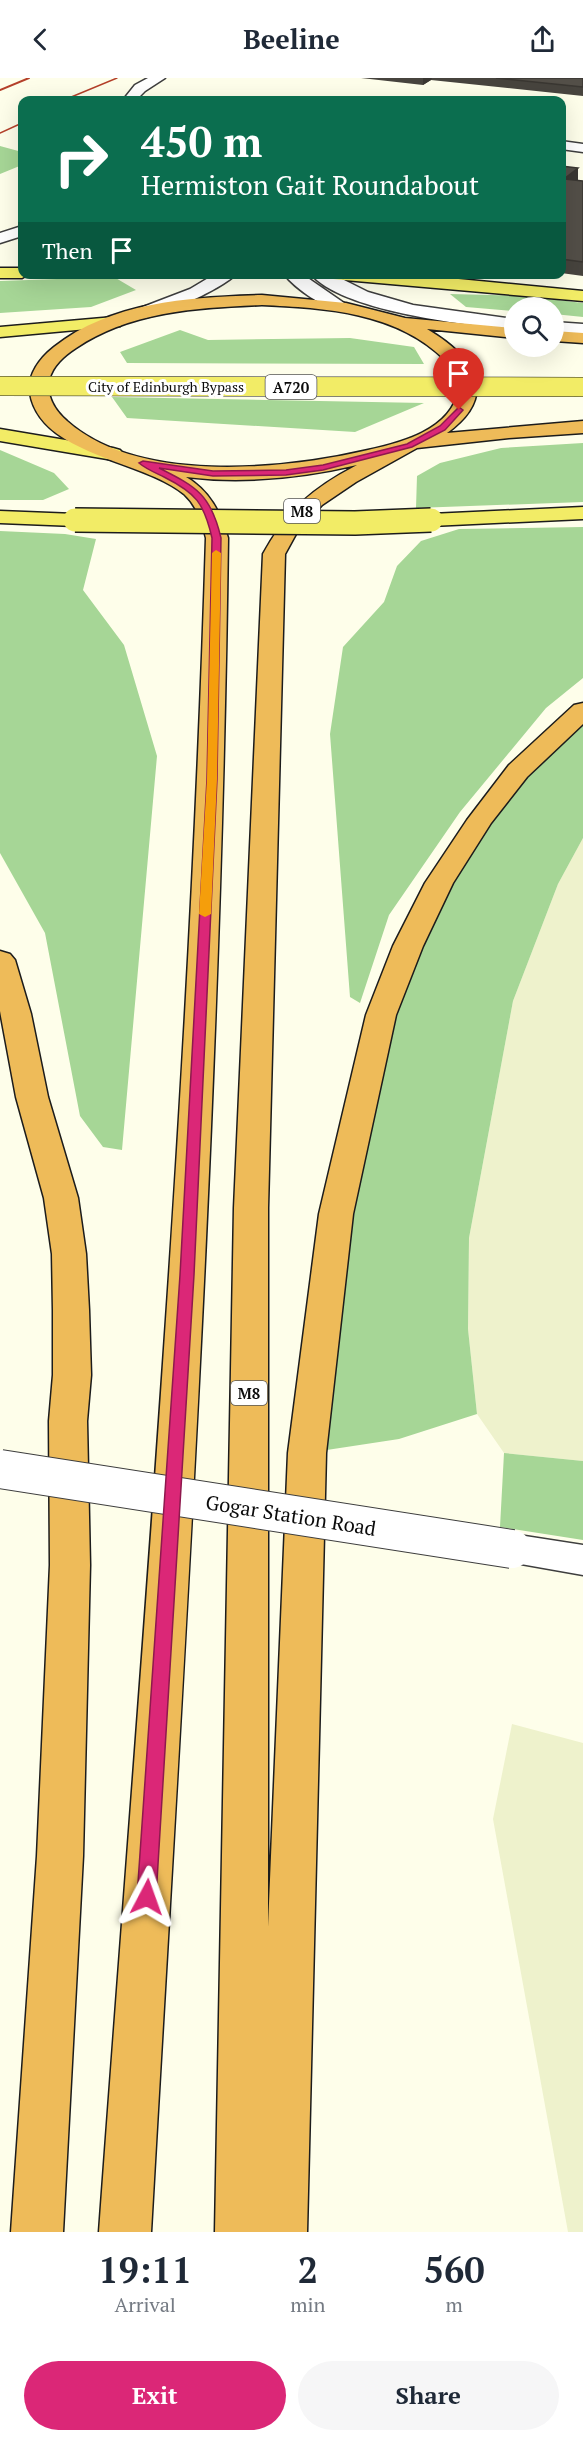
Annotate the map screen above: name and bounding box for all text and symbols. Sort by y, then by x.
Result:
text: Beeline [243,21,340,57]
icon: back [24,23,57,56]
icon: share [526,23,559,56]
text: 450 m [141,113,262,169]
icon: right [42,120,120,198]
text: Hermiston Gait Roundabout [141,167,479,203]
icon: arrive [105,234,138,267]
text: Then [42,236,93,265]
map controls [504,297,564,357]
button: search [504,297,564,357]
pin [433,348,484,410]
icon: arrive [442,357,475,390]
road number: A720 [266,375,316,399]
street label: City of Edinburgh Bypass [88,377,244,396]
road number: M8 [284,499,320,523]
road number: M8 [231,1381,267,1405]
street label: Gogar Station Road [204,1488,378,1542]
position arrow [115,1865,179,1929]
text: 19:11 [98,2246,192,2293]
text: 2 [298,2246,318,2293]
text: 560 [424,2246,485,2293]
text: Arrival [114,2291,176,2318]
text: min [290,2291,325,2318]
text: m [446,2291,463,2318]
button: Exit [24,2361,286,2430]
button: Share [298,2361,559,2430]

